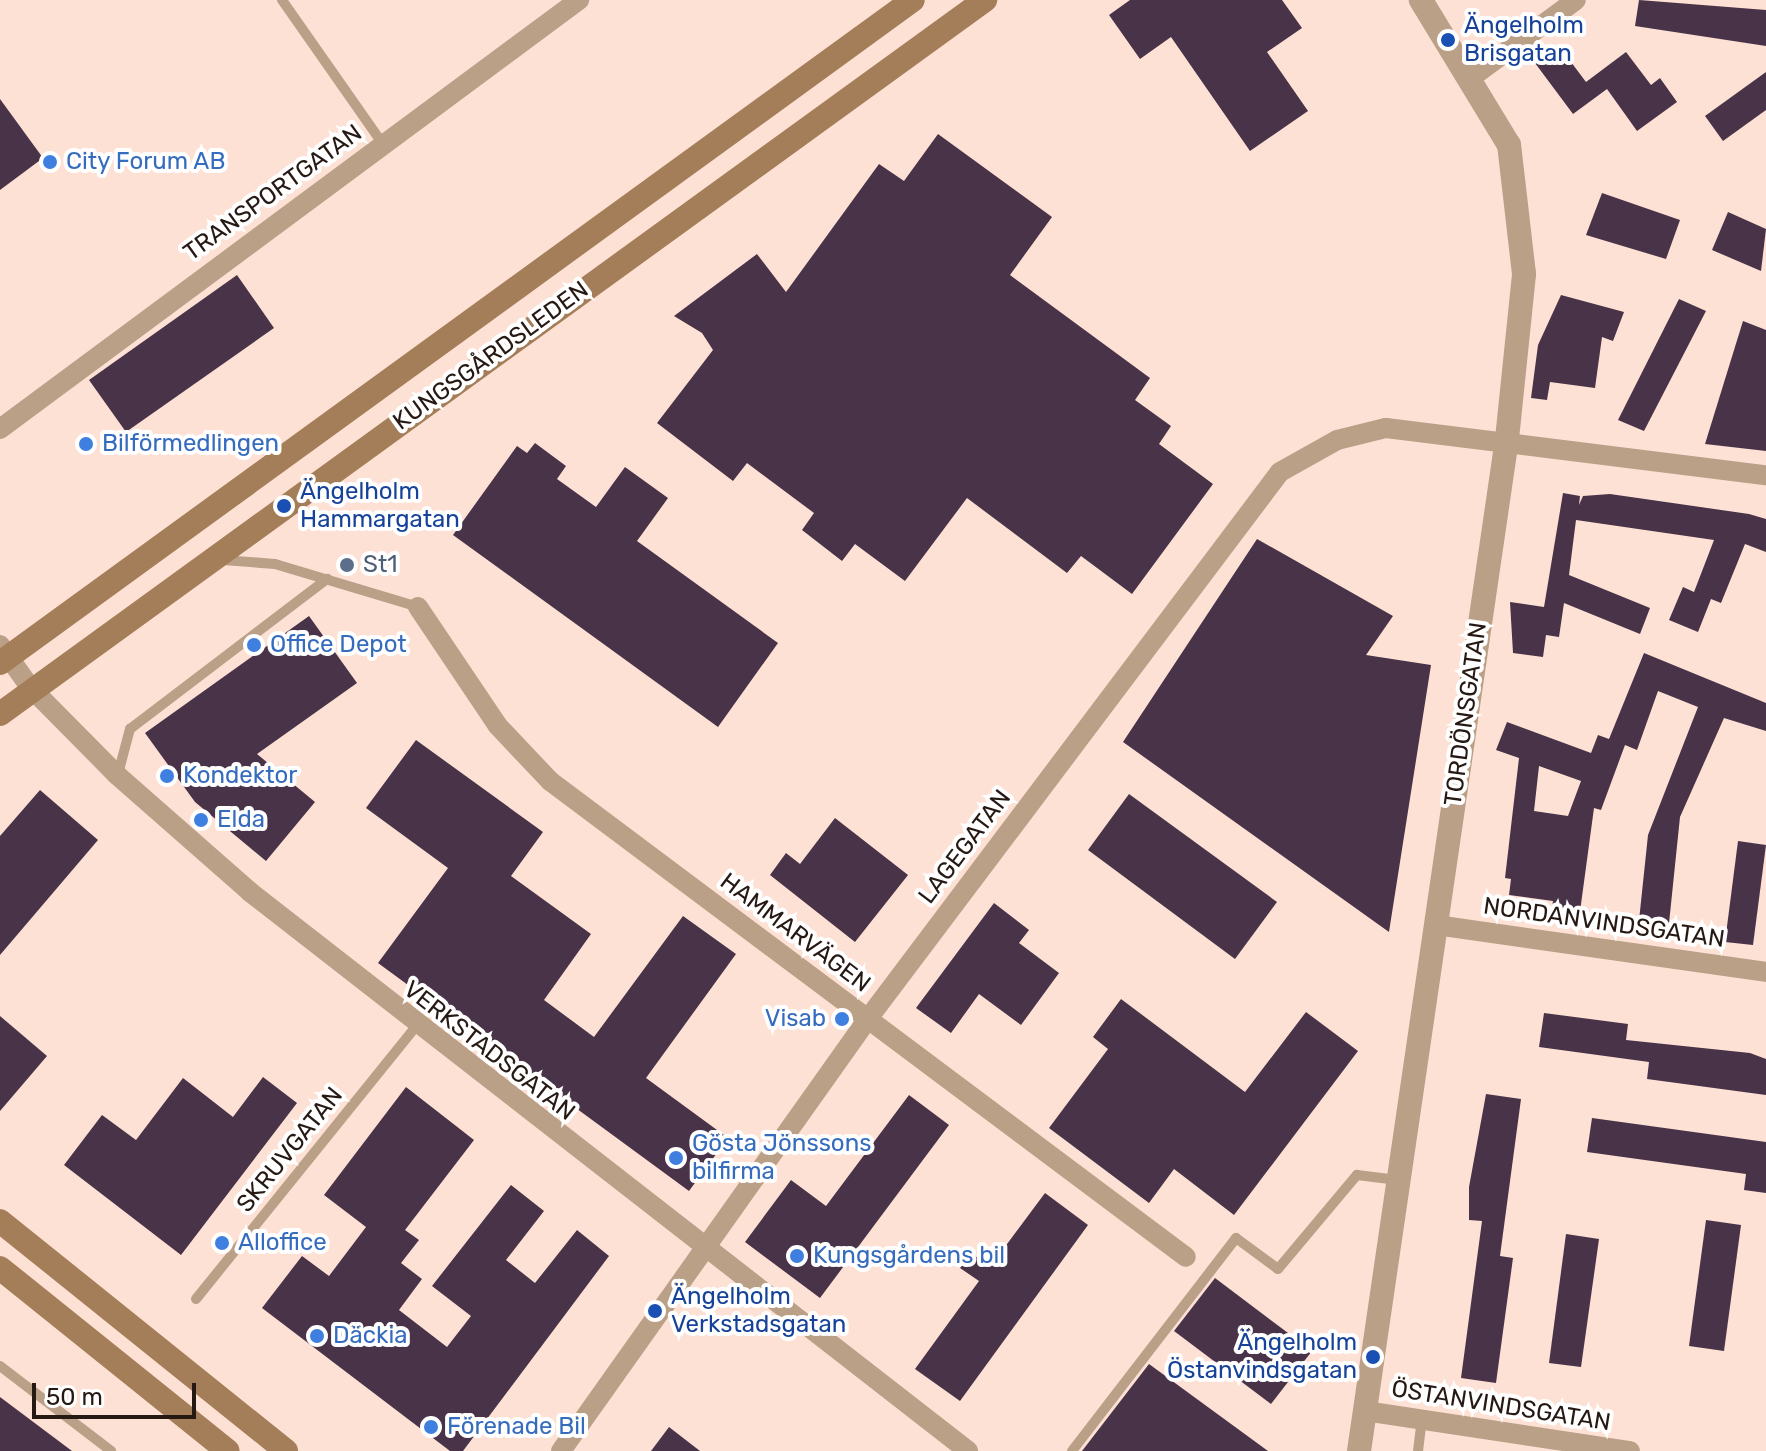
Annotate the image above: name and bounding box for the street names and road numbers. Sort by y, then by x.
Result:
street label: TRANSPORTGATAN [178,119,368,267]
street label: KUNGSGÅRDSLEDEN [388,276,594,436]
street label: TORDÖNSGATAN [1439,620,1493,808]
street label: LAGEGATAN [913,784,1017,910]
street label: HAMMARVÄGEN [714,867,876,999]
street label: NORDANVINDSGATAN [1482,892,1726,954]
street label: VERKSTADSGATAN [398,975,580,1127]
street label: SKRUVGATAN [231,1082,349,1218]
street label: ÖSTANVINDSGATAN [1389,1374,1613,1438]

